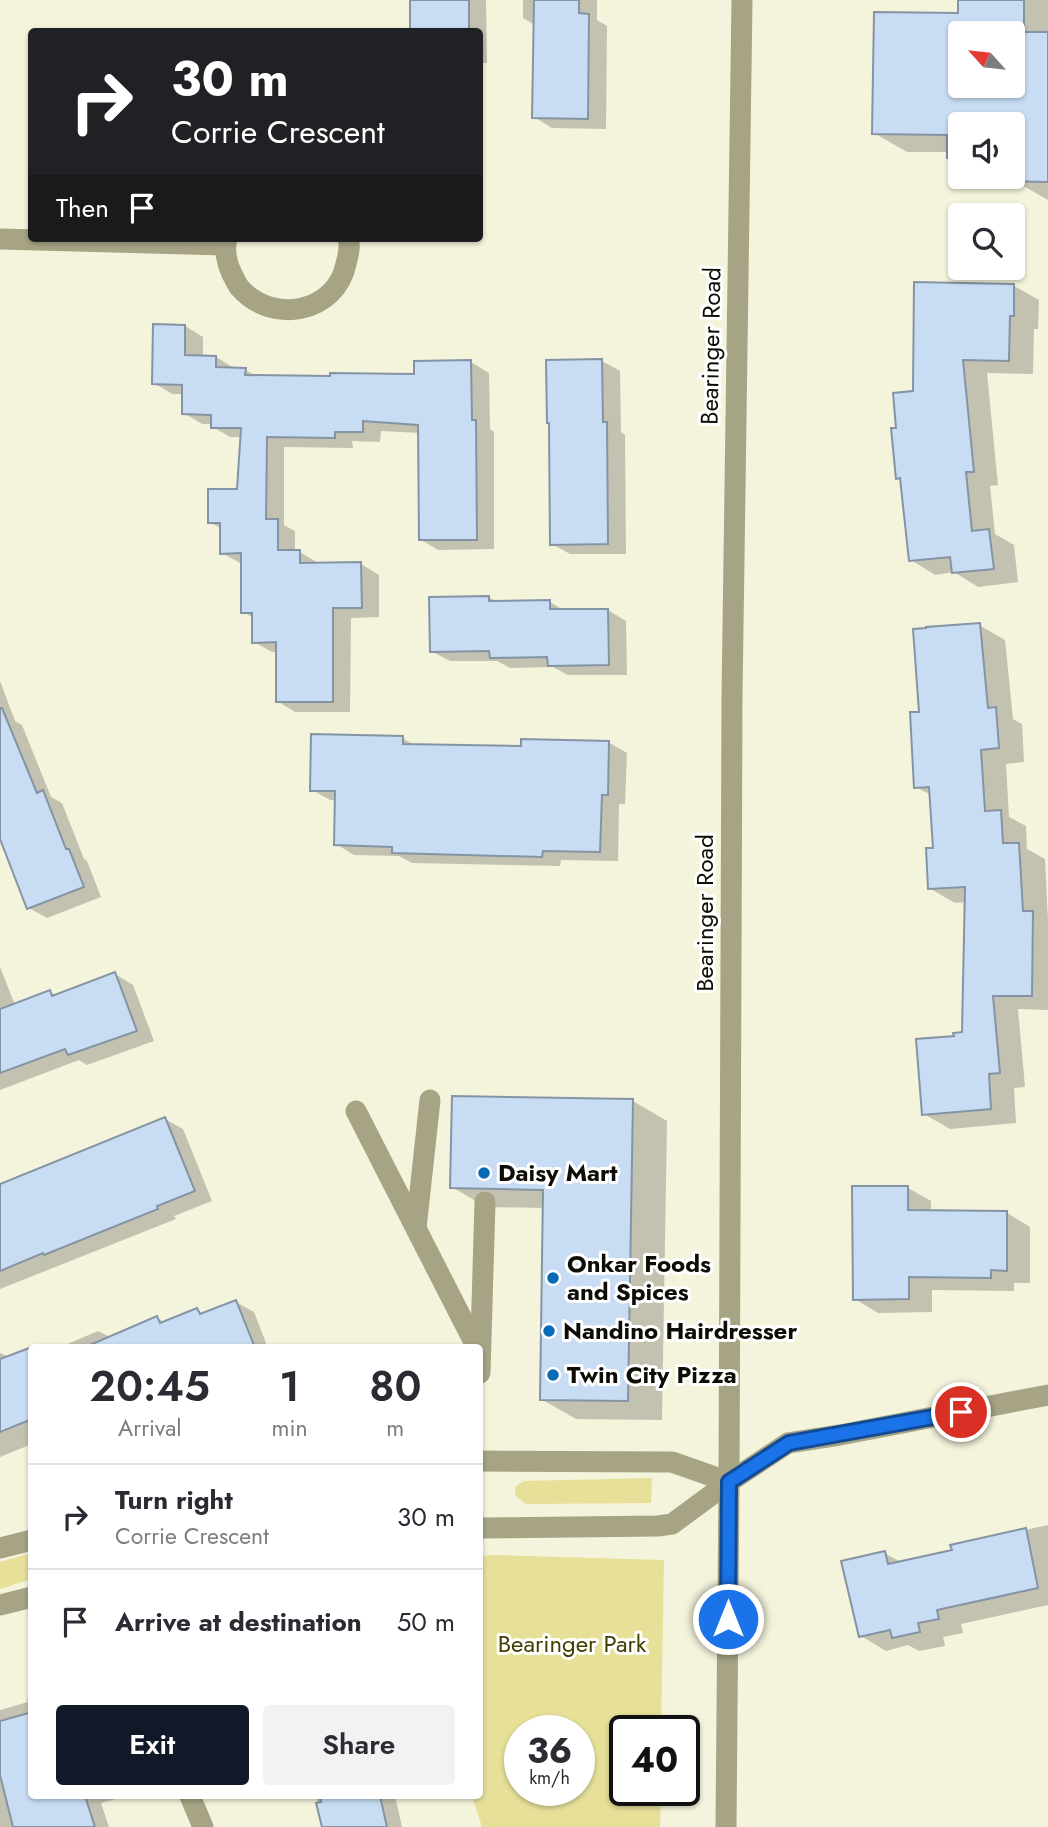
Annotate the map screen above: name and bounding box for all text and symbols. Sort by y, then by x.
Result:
north arrow [948,21,1026,98]
map controls [948,21,1025,280]
text: 30 m [171,44,289,114]
icon: right [56,56,147,147]
text: Corrie Crescent [171,109,385,155]
button: sound [948,112,1025,189]
text: Then [56,189,109,227]
icon: arrive [123,189,161,227]
button: search [948,203,1025,280]
street label: Bearinger Road [692,267,729,425]
street label: Bearinger Road [687,834,722,992]
place label: Daisy Mart [498,1155,618,1190]
marker: Daisy Mart [476,1165,492,1181]
place label: Onkar Foods and Spices [567,1246,711,1309]
marker: Onkar Foods and Spices [545,1270,561,1286]
place label: Nandino Hairdresser [563,1313,797,1348]
marker: Nandino Hairdresser [541,1323,557,1339]
text: 20:45 [90,1356,210,1417]
text: 1 [279,1356,300,1417]
text: 80 [369,1356,421,1417]
place label: Twin City Pizza [567,1357,737,1392]
marker: Twin City Pizza [545,1367,561,1383]
pin [931,1382,991,1442]
icon: arrive [942,1393,980,1431]
text: Arrival [118,1411,182,1445]
text: min [272,1411,308,1445]
text: m [386,1411,404,1445]
text: Turn right [115,1481,233,1519]
icon: right [56,1498,94,1536]
text: 30 m [397,1498,455,1536]
text: Corrie Crescent [115,1519,269,1553]
position arrow [691,1582,765,1656]
icon: arrive [56,1603,94,1641]
text: Arrive at destination [115,1603,362,1641]
text: 50 m [397,1603,455,1641]
park label: Bearinger Park [498,1626,647,1661]
button: Exit [56,1705,249,1785]
button: Share [263,1705,455,1785]
speed limit sign: 40 [609,1715,700,1806]
text: 36 [527,1726,572,1776]
text: km/h [529,1765,570,1791]

